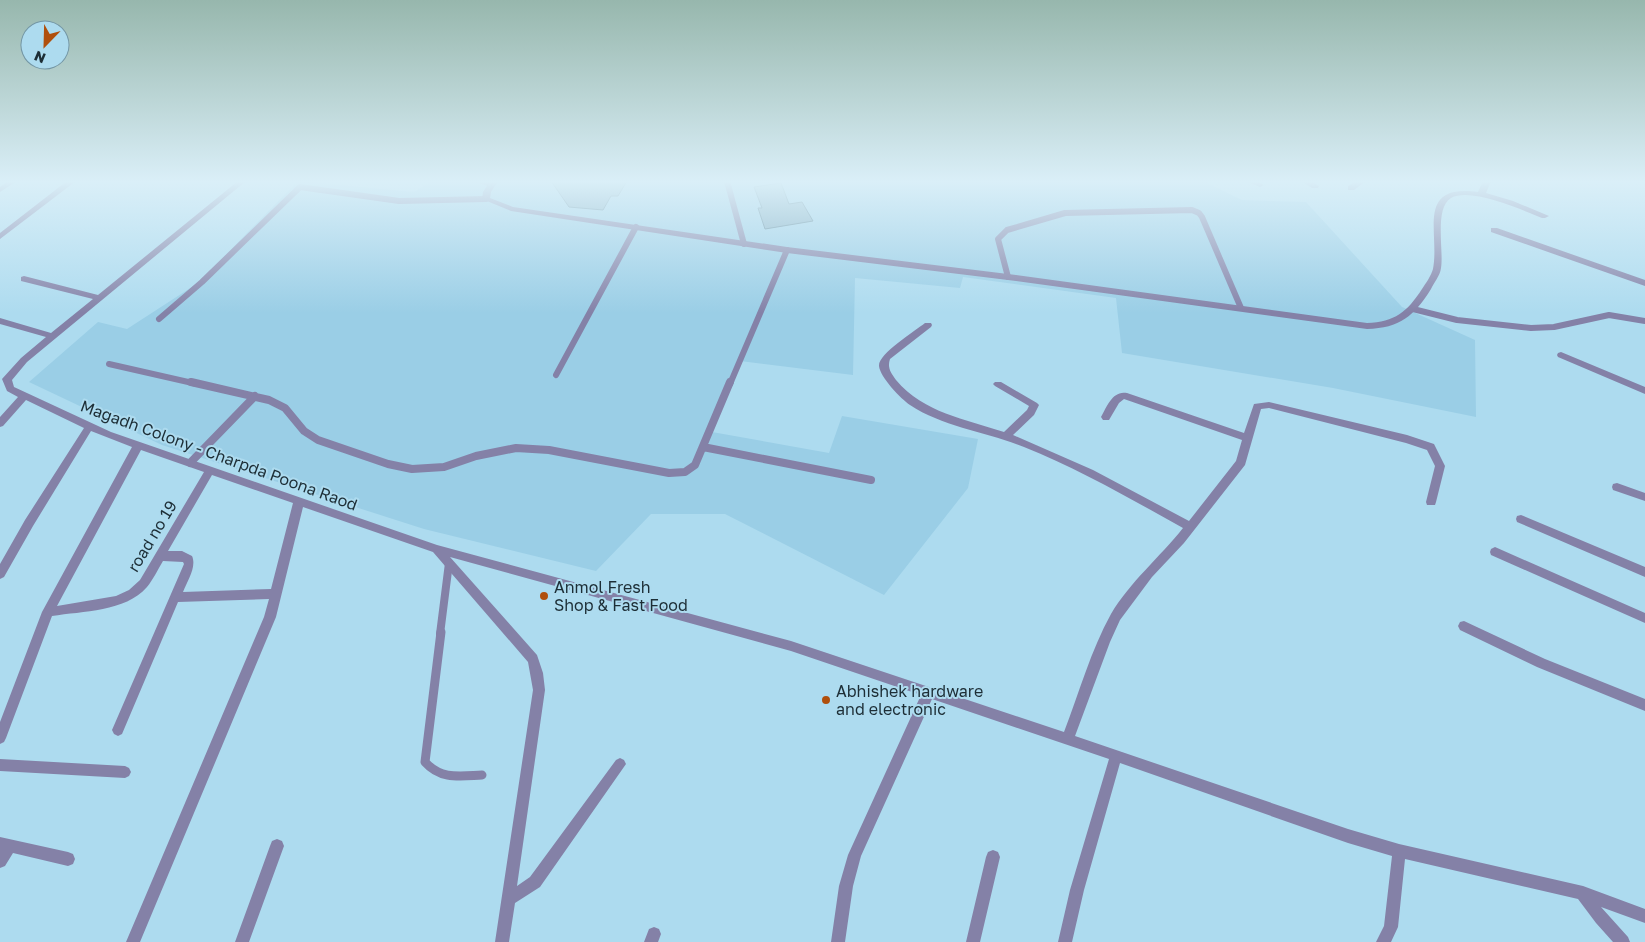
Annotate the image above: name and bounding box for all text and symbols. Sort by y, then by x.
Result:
north arrow [20,20,70,70]
text: N [32,48,48,67]
street label: Magadh Colony - Charpda Poona Raod [78,395,360,515]
street label: road no 19 [123,497,181,575]
place label: Anmol Fresh Shop & Fast Food [554,577,688,615]
marker: Anmol Fresh Shop & Fast Food [538,590,550,602]
place label: Abhishek hardware and electronic [836,681,983,719]
marker: Abhishek hardware and electronic [820,694,832,706]

